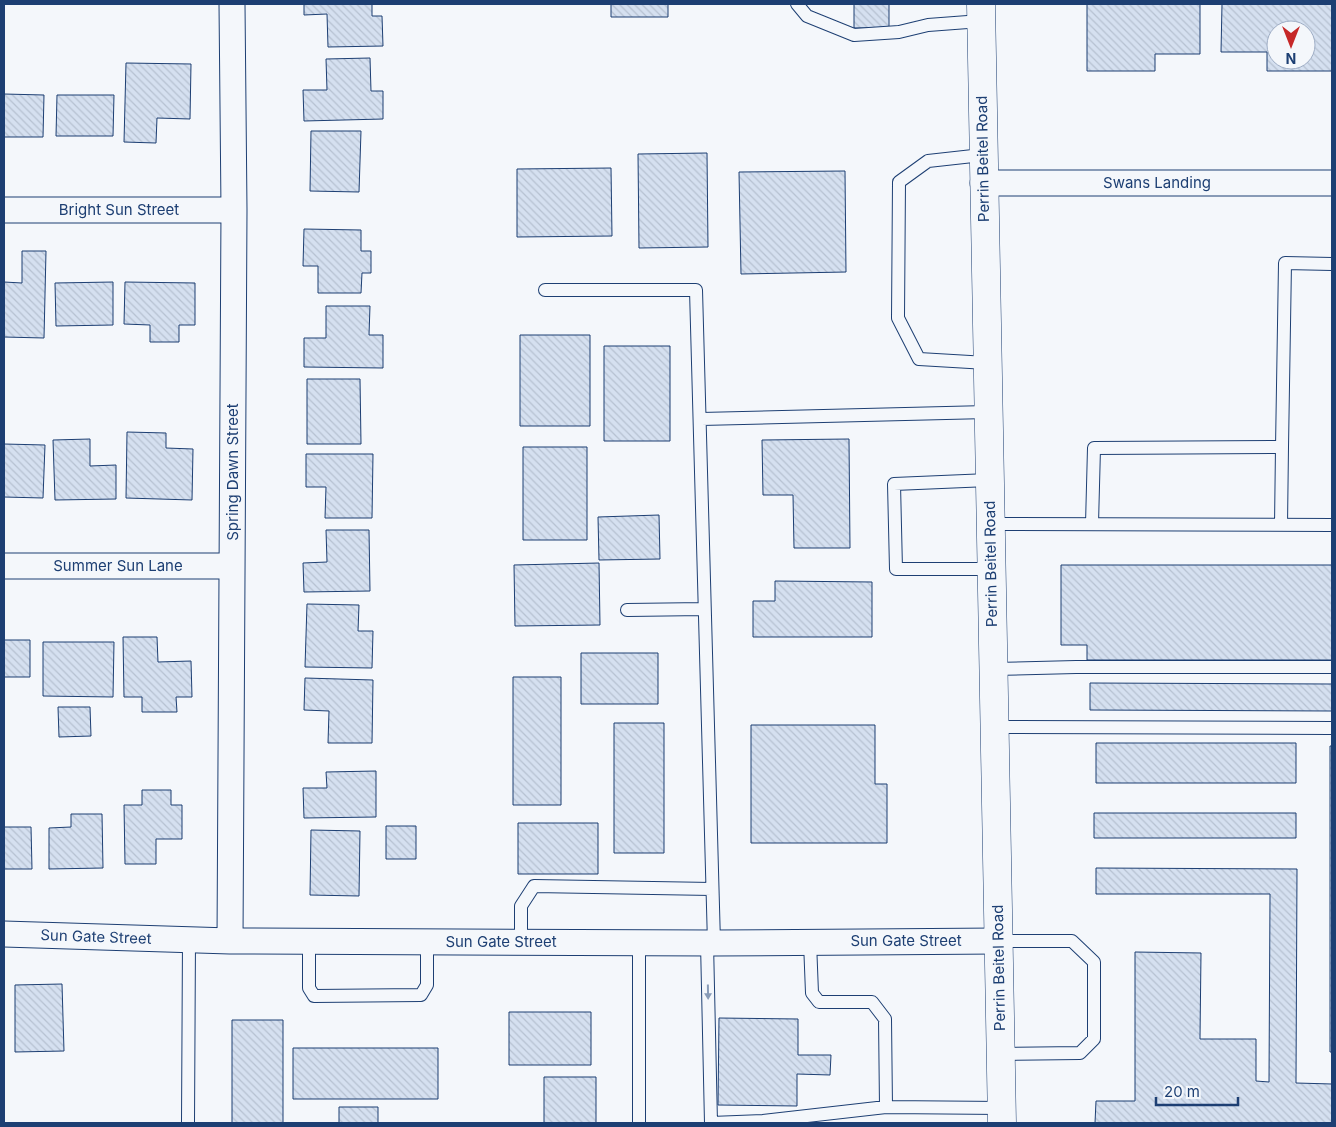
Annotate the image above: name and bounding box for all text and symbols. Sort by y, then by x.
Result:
north arrow [1266,20,1316,70]
text: N [1286,50,1296,67]
street label: Perrin Beitel Road [972,96,993,222]
street label: Swans Landing [1103,173,1211,192]
street label: Bright Sun Street [59,200,179,219]
street label: Spring Dawn Street [223,403,242,541]
street label: Perrin Beitel Road [980,501,1001,627]
street label: Summer Sun Lane [53,556,183,575]
street label: Perrin Beitel Road [988,905,1009,1031]
street label: Sun Gate Street [40,925,152,948]
street label: Sun Gate Street [850,931,962,950]
street label: Sun Gate Street [445,932,557,951]
one-way arrow [704,984,712,1000]
scale bar [1156,1074,1238,1106]
text: 20 m [1164,1082,1200,1101]

